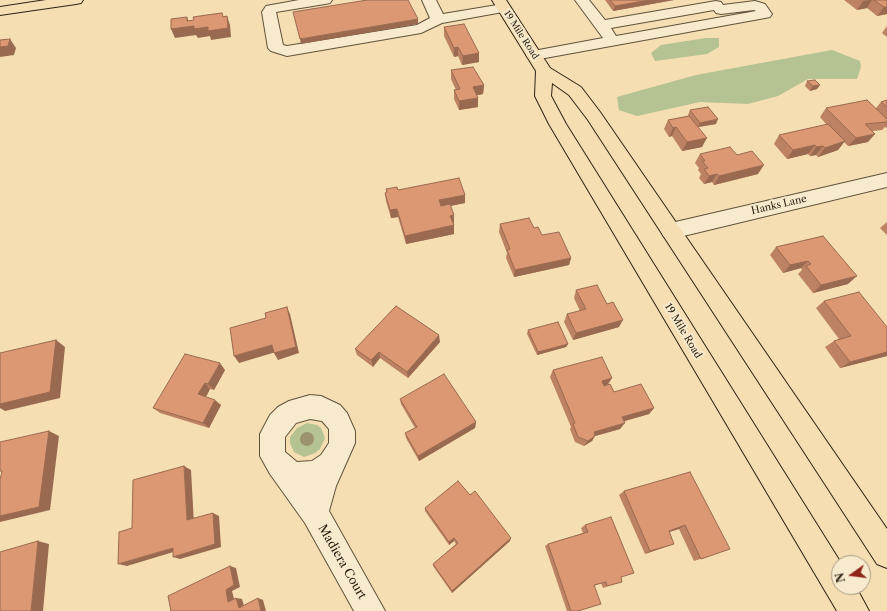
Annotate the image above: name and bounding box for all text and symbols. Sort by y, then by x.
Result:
street label: 19 Mile Road [501,9,541,61]
street label: Hanks Lane [750,193,808,217]
street label: 19 Mile Road [662,301,704,361]
street label: Madiera Court [315,522,369,602]
north arrow [831,555,871,595]
text: N [832,571,848,584]

